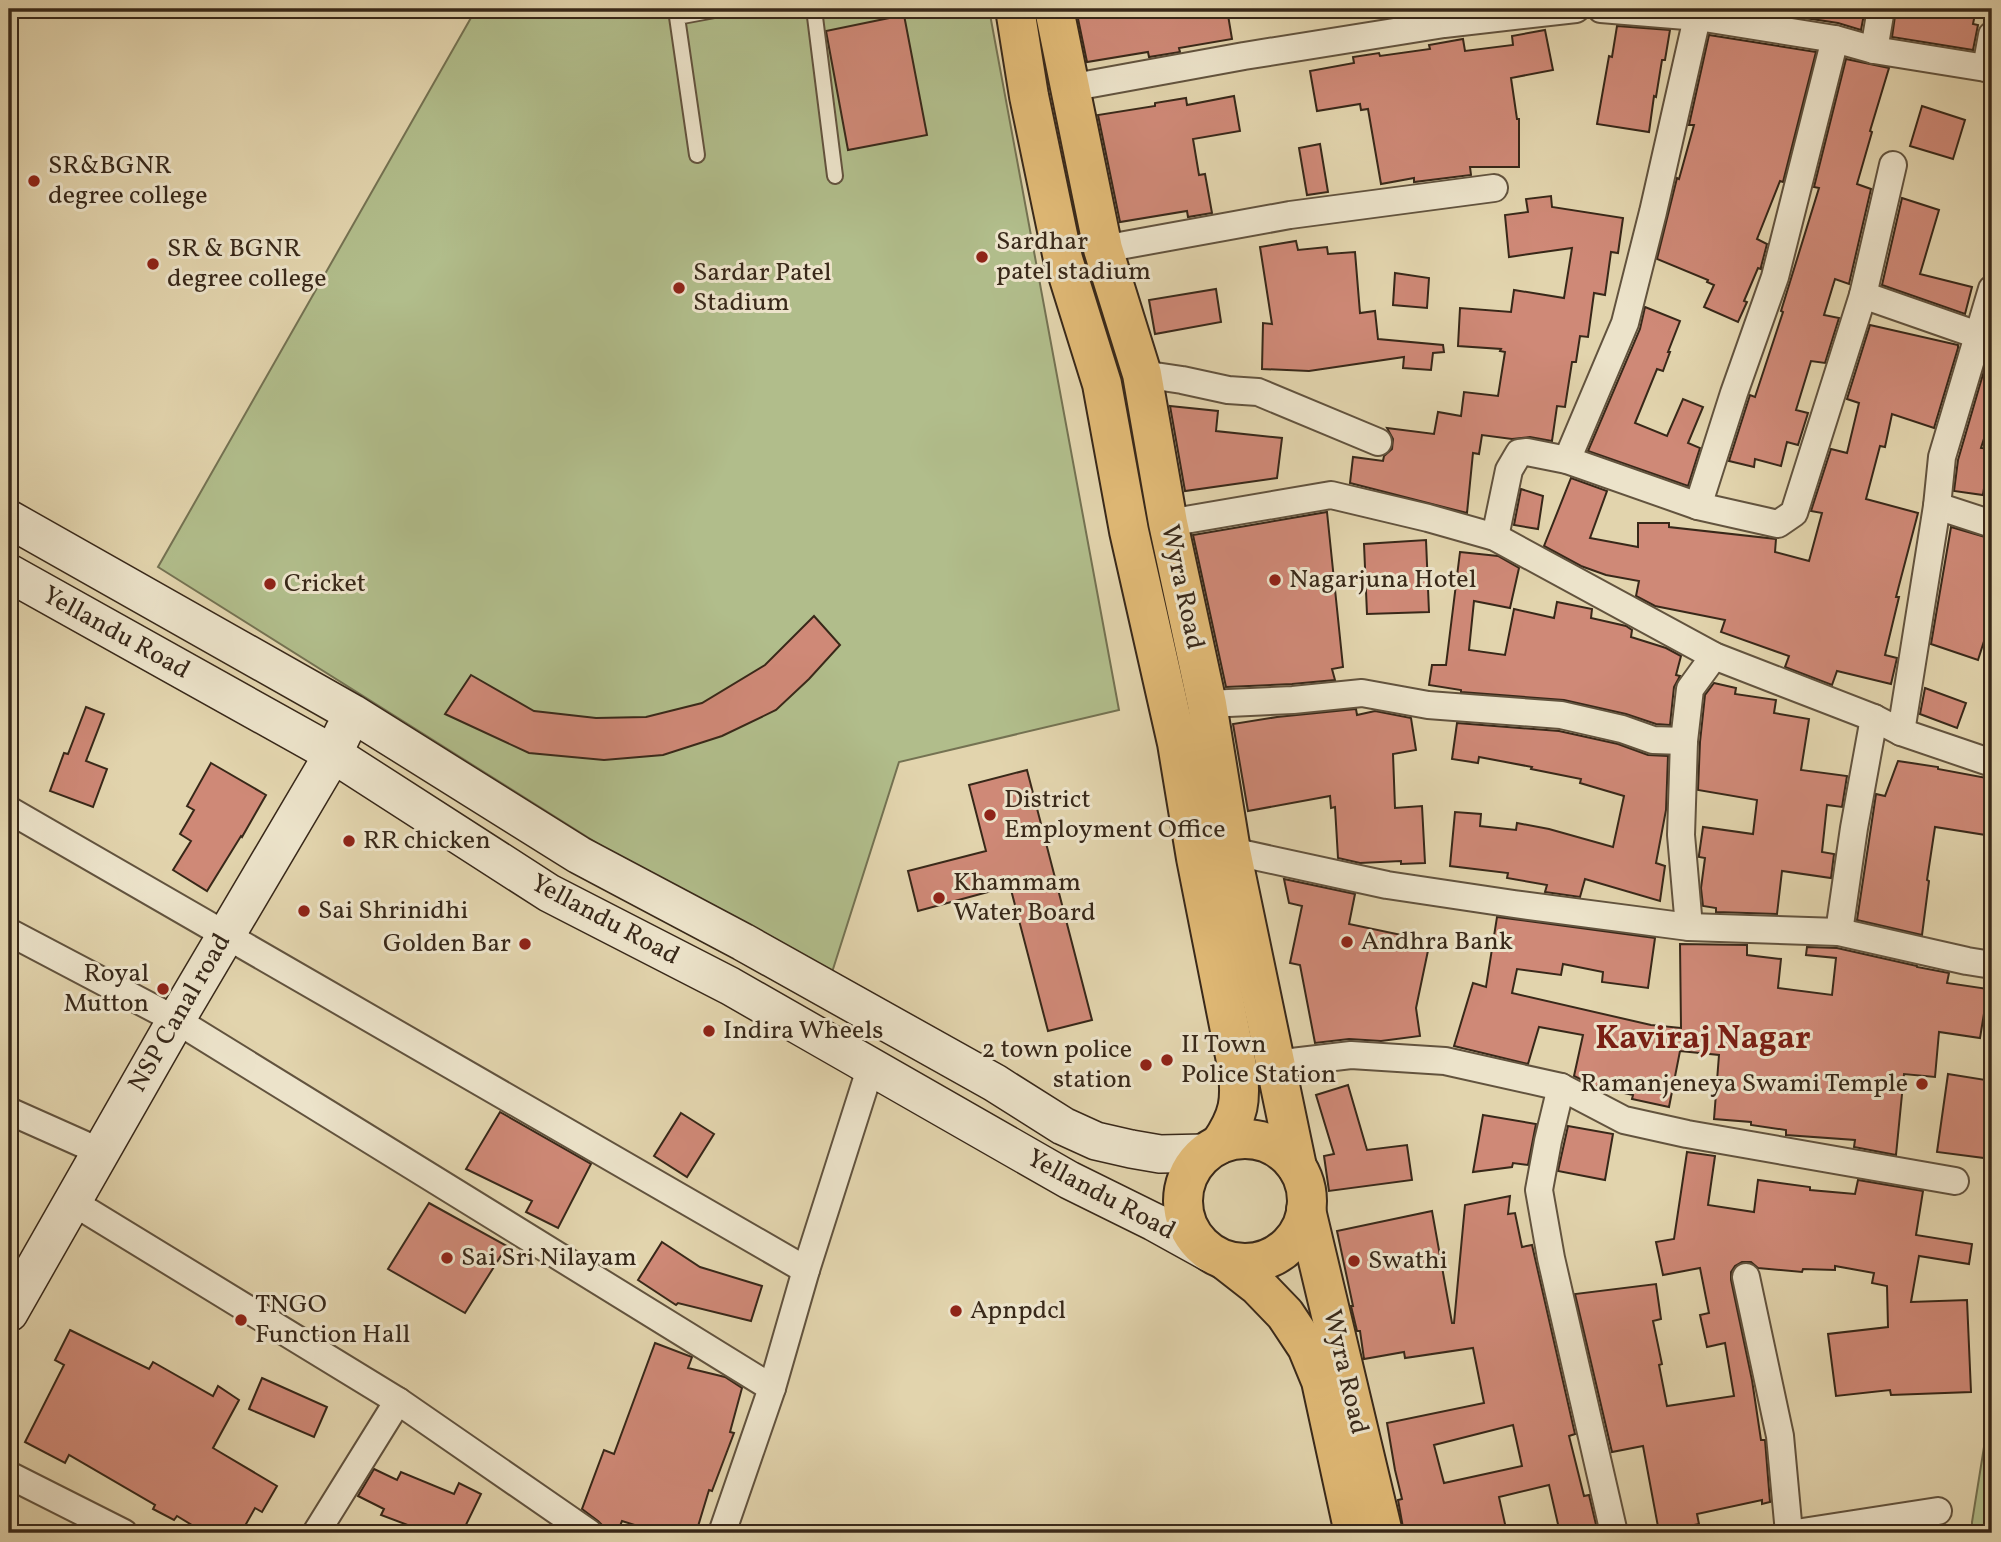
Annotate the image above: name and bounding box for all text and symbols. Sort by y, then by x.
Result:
place label: SR&BGNR degree college [48,148,208,214]
marker: SR&BGNR degree college [26,173,42,189]
place label: Sardhar patel stadium [996,224,1151,290]
place label: SR & BGNR degree college [167,231,327,297]
marker: Sardhar patel stadium [974,249,990,265]
place label: Sardar Patel Stadium [693,255,832,321]
marker: SR & BGNR degree college [145,256,161,272]
marker: Sardar Patel Stadium [671,280,687,296]
street label: Wyra Road [1151,521,1213,653]
place label: Nagarjuna Hotel [1289,562,1476,598]
place label: Cricket [284,566,366,602]
marker: Nagarjuna Hotel [1267,572,1283,588]
marker: Cricket [262,576,278,592]
street label: Yellandu Road [36,578,196,688]
place label: District Employment Office [1004,782,1226,848]
marker: District Employment Office [982,807,998,823]
place label: RR chicken [363,823,491,859]
marker: RR chicken [341,833,357,849]
place label: Khammam Water Board [953,865,1096,931]
street label: Yellandu Road [524,866,686,974]
marker: Khammam Water Board [931,890,947,906]
place label: Sai Shrinidhi [318,893,468,929]
marker: Sai Shrinidhi [296,903,312,919]
place label: Andhra Bank [1361,924,1513,960]
place label: Golden Bar [383,926,511,962]
street label: NSP Canal road [120,927,240,1099]
marker: Andhra Bank [1339,934,1355,950]
marker: Golden Bar [517,936,533,952]
place label: Royal Mutton [64,956,149,1022]
marker: Royal Mutton [155,981,171,997]
place label: Indira Wheels [723,1013,883,1049]
district label: Kaviraj Nagar [1595,1017,1811,1063]
marker: Indira Wheels [701,1023,717,1039]
place label: II Town Police Station [1181,1027,1336,1093]
place label: 2 town police station [982,1032,1132,1098]
marker: II Town Police Station [1159,1052,1175,1068]
marker: 2 town police station [1138,1057,1154,1073]
place label: Ramanjeneya Swami Temple [1580,1066,1908,1102]
marker: Ramanjeneya Swami Temple [1914,1076,1930,1092]
street label: Yellandu Road [1020,1141,1182,1249]
place label: Sai Sri Nilayam [461,1240,637,1276]
place label: Swathi [1368,1243,1447,1279]
marker: Sai Sri Nilayam [439,1250,455,1266]
marker: Swathi [1346,1253,1362,1269]
place label: TNGO Function Hall [255,1287,410,1353]
place label: Apnpdcl [970,1293,1066,1329]
marker: Apnpdcl [948,1303,964,1319]
street label: Wyra Road [1313,1306,1377,1438]
marker: TNGO Function Hall [233,1312,249,1328]

